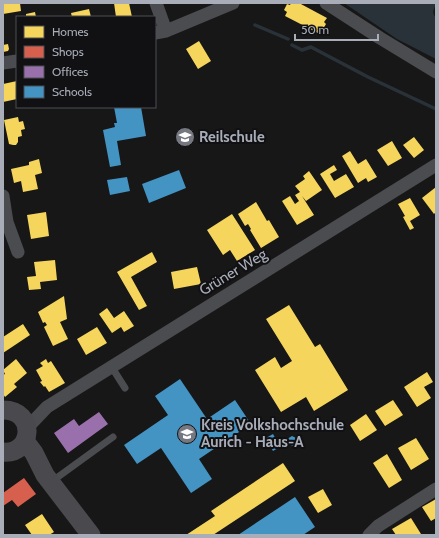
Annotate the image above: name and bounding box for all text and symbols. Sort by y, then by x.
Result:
legend [16,16,156,108]
scale bar [295,16,378,42]
text: 50 m [301,22,329,37]
text: Homes [52,24,89,39]
text: Shops [52,44,84,59]
text: Offices [52,64,88,79]
text: Schools [52,84,92,99]
school or university icon: Reilschule [174,126,196,148]
place label: Reilschule [199,128,265,146]
street label: Grüner Weg [196,245,270,299]
place label: Kreis Volkshochschule Aurich - Haus-A [201,416,344,451]
school or university icon: Kreis Volkshochschule Aurich - Haus-A [176,423,198,445]

